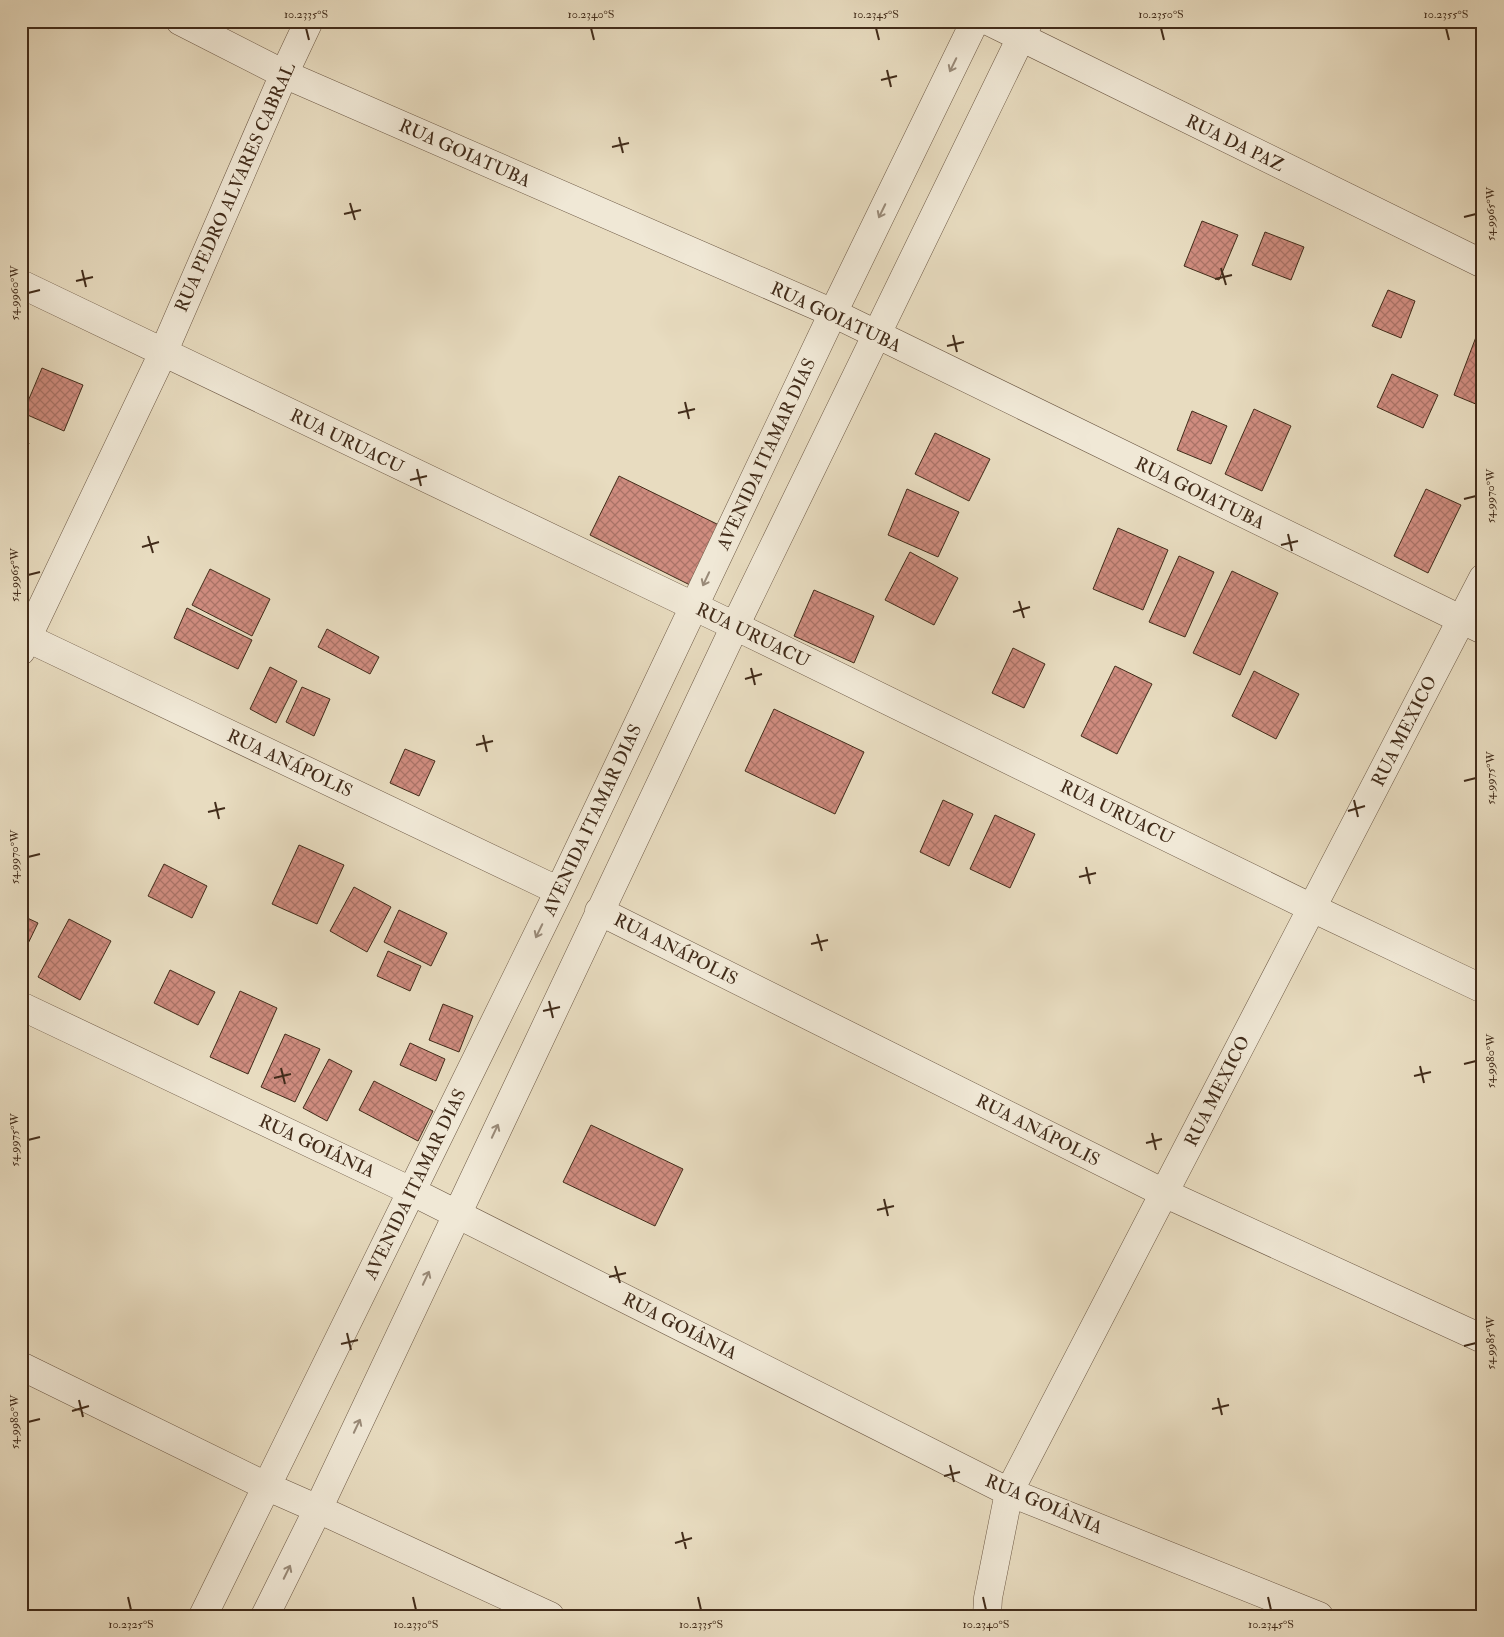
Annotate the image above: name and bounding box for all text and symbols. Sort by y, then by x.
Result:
text: 10.2335°S [284,7,328,22]
text: 10.2340°S [568,7,614,22]
text: 10.2345°S [853,7,899,22]
text: 10.2350°S [1138,7,1184,22]
text: 10.2355°S [1424,7,1468,22]
one-way arrow [948,57,958,72]
street label: RUA PEDRO ALVARES CABRAL [170,59,301,316]
street label: RUA DA PAZ [1182,110,1288,177]
street label: RUA GOIATUBA [395,114,535,193]
text: 54.9965°W [1483,186,1498,241]
one-way arrow [877,203,886,218]
text: 54.9960°W [7,265,22,320]
street label: RUA GOIATUBA [767,277,905,358]
street label: AVENIDA ITAMAR DIAS [711,355,821,555]
street label: RUA URUACU [286,404,407,479]
street label: RUA GOIATUBA [1131,452,1269,535]
text: 54.9970°W [1483,468,1498,523]
text: 54.9965°W [7,547,22,602]
one-way arrow [701,571,711,586]
street label: RUA URUACU [692,598,813,673]
street label: RUA MEXICO [1367,672,1442,791]
street label: AVENIDA ITAMAR DIAS [537,721,647,921]
street label: RUA ANÁPOLIS [223,724,356,803]
text: 54.9975°W [1483,750,1498,805]
street label: RUA URUACU [1056,775,1177,850]
text: 54.9970°W [7,829,22,884]
street label: RUA ANÁPOLIS [610,908,742,991]
one-way arrow [534,923,543,938]
street label: RUA MEXICO [1180,1032,1255,1151]
text: 54.9980°W [1483,1033,1498,1088]
street label: AVENIDA ITAMAR DIAS [359,1085,472,1284]
street label: RUA ANÁPOLIS [972,1089,1104,1172]
street label: RUA GOIÂNIA [255,1110,379,1184]
text: 54.9975°W [7,1112,22,1167]
one-way arrow [491,1124,501,1139]
one-way arrow [422,1271,431,1286]
street label: RUA GOIÂNIA [619,1288,741,1365]
text: 54.9985°W [1483,1315,1498,1370]
text: 54.9980°W [7,1394,22,1449]
one-way arrow [353,1418,363,1433]
street label: RUA GOIÂNIA [982,1469,1107,1540]
one-way arrow [283,1565,292,1580]
text: 10.2325°S [108,1617,154,1632]
text: 10.2330°S [393,1617,439,1632]
text: 10.2335°S [679,1617,723,1632]
text: 10.2340°S [963,1617,1009,1632]
text: 10.2345°S [1248,1617,1294,1632]

